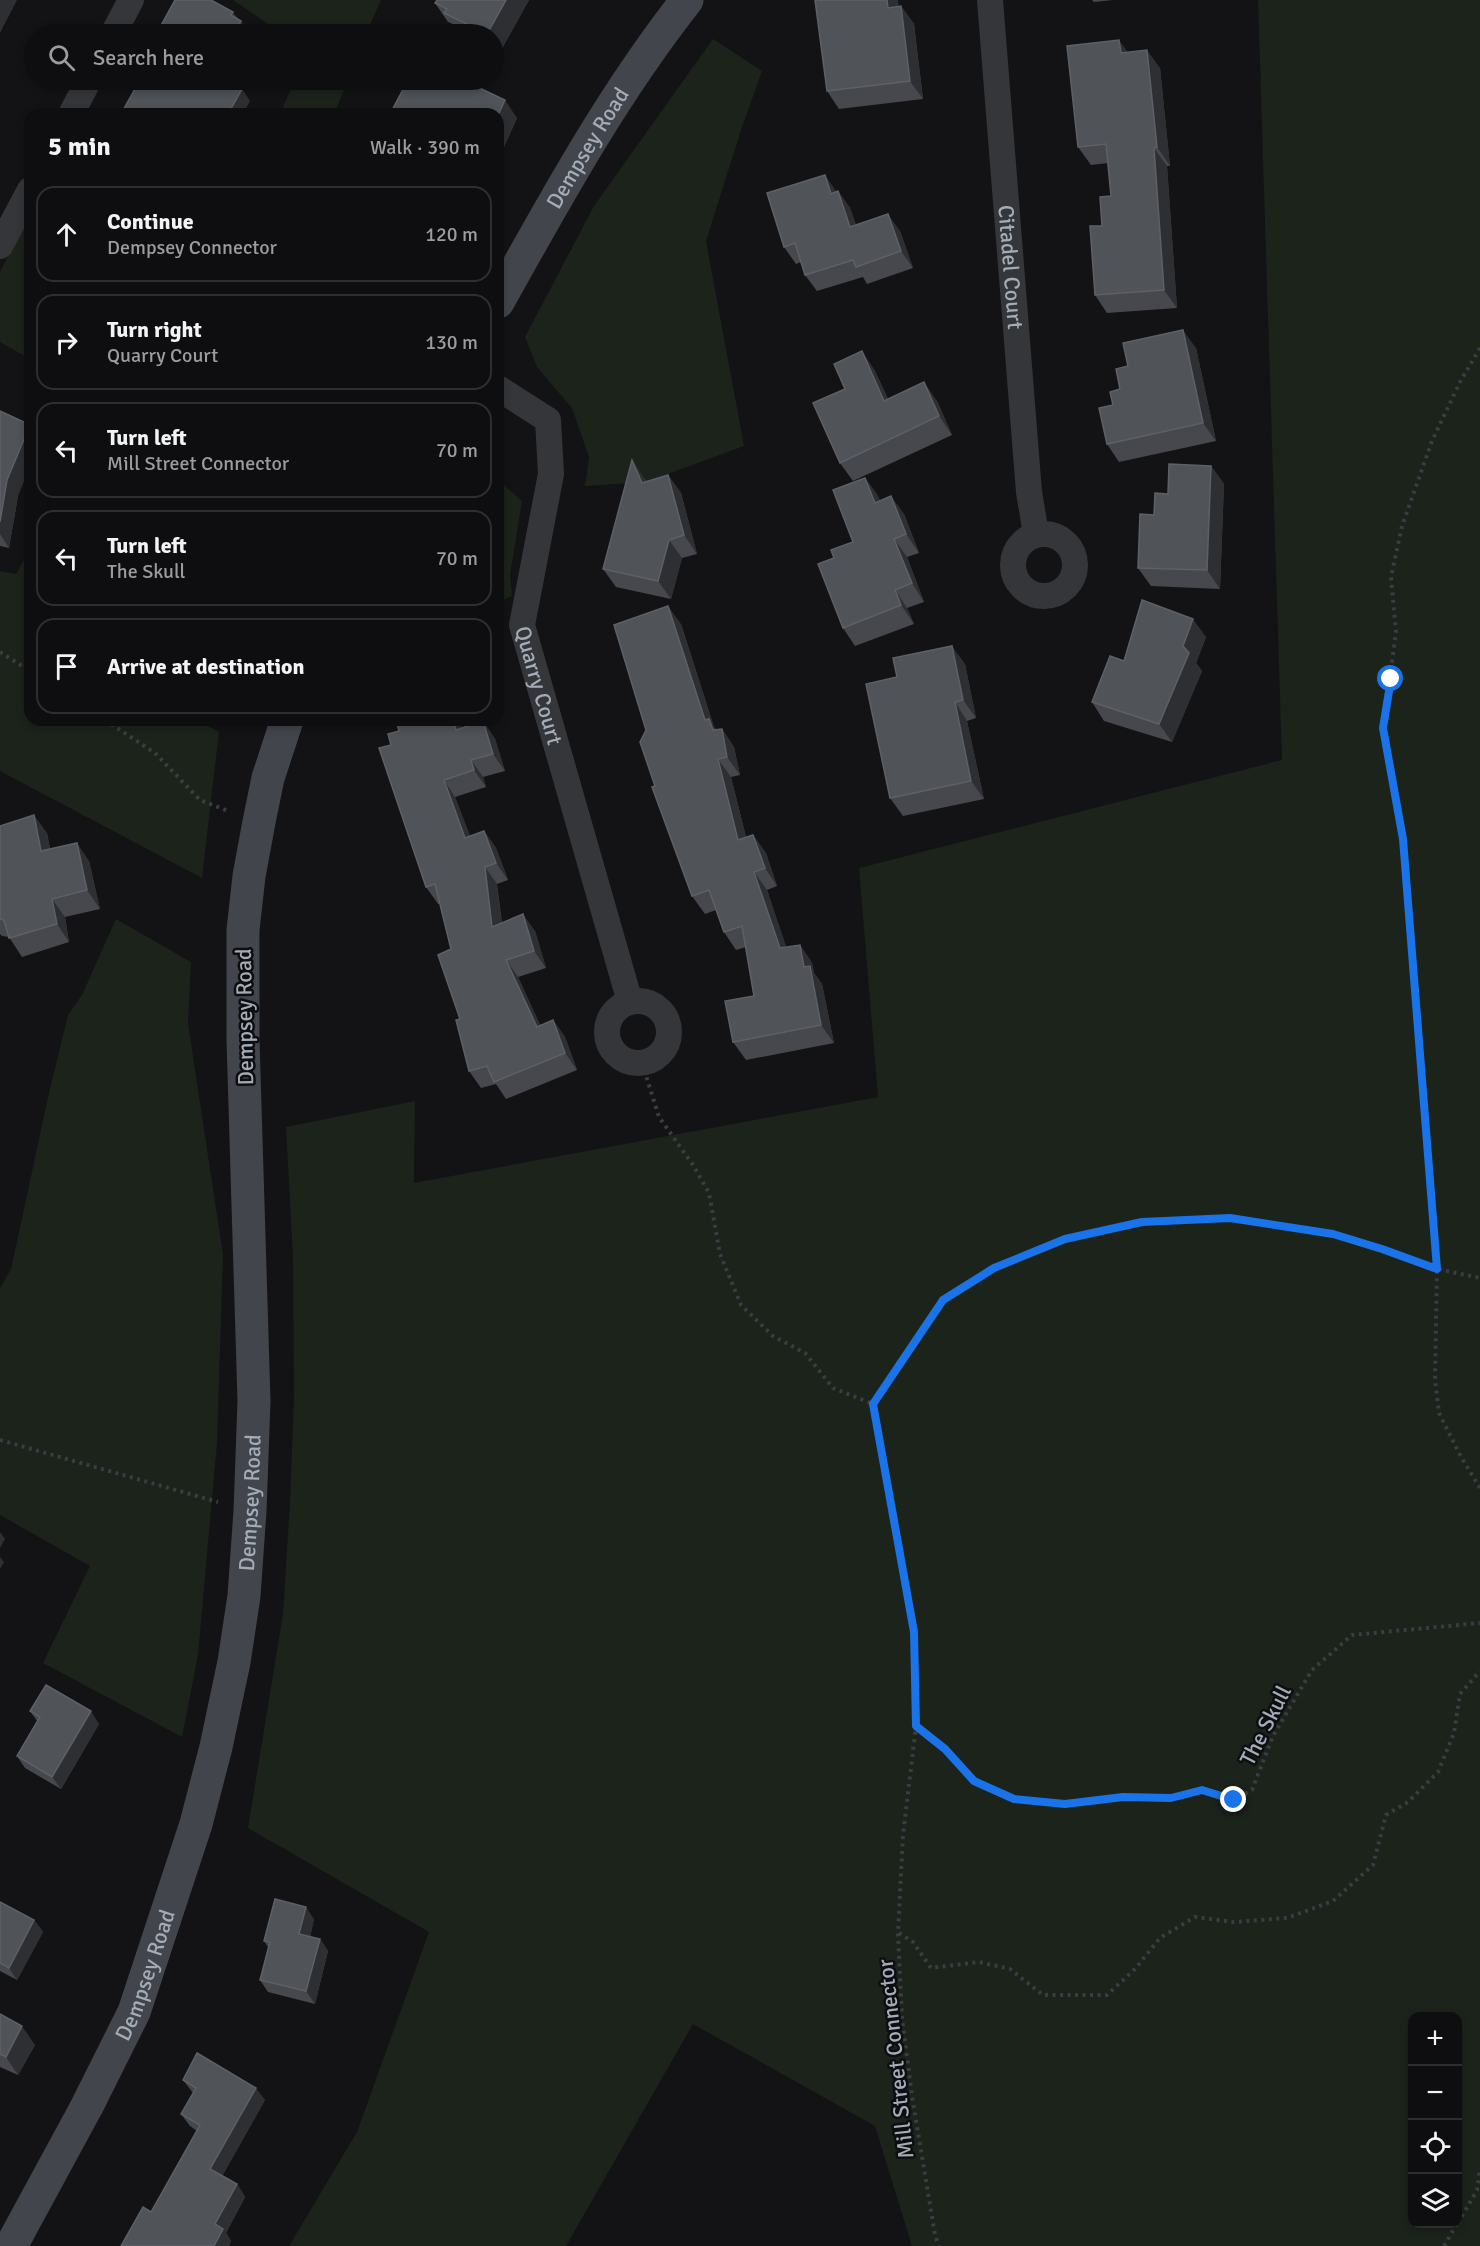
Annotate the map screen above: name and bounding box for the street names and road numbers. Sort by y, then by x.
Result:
street label: Dempsey Road [540,82,635,214]
street label: Citadel Court [992,204,1029,331]
street label: Quarry Court [509,623,569,748]
street label: Dempsey Road [230,948,259,1086]
street label: Dempsey Road [233,1434,267,1572]
street label: The Skull [1234,1681,1297,1770]
street label: Dempsey Road [109,1906,181,2045]
street label: Mill Street Connector [872,1958,919,2160]

